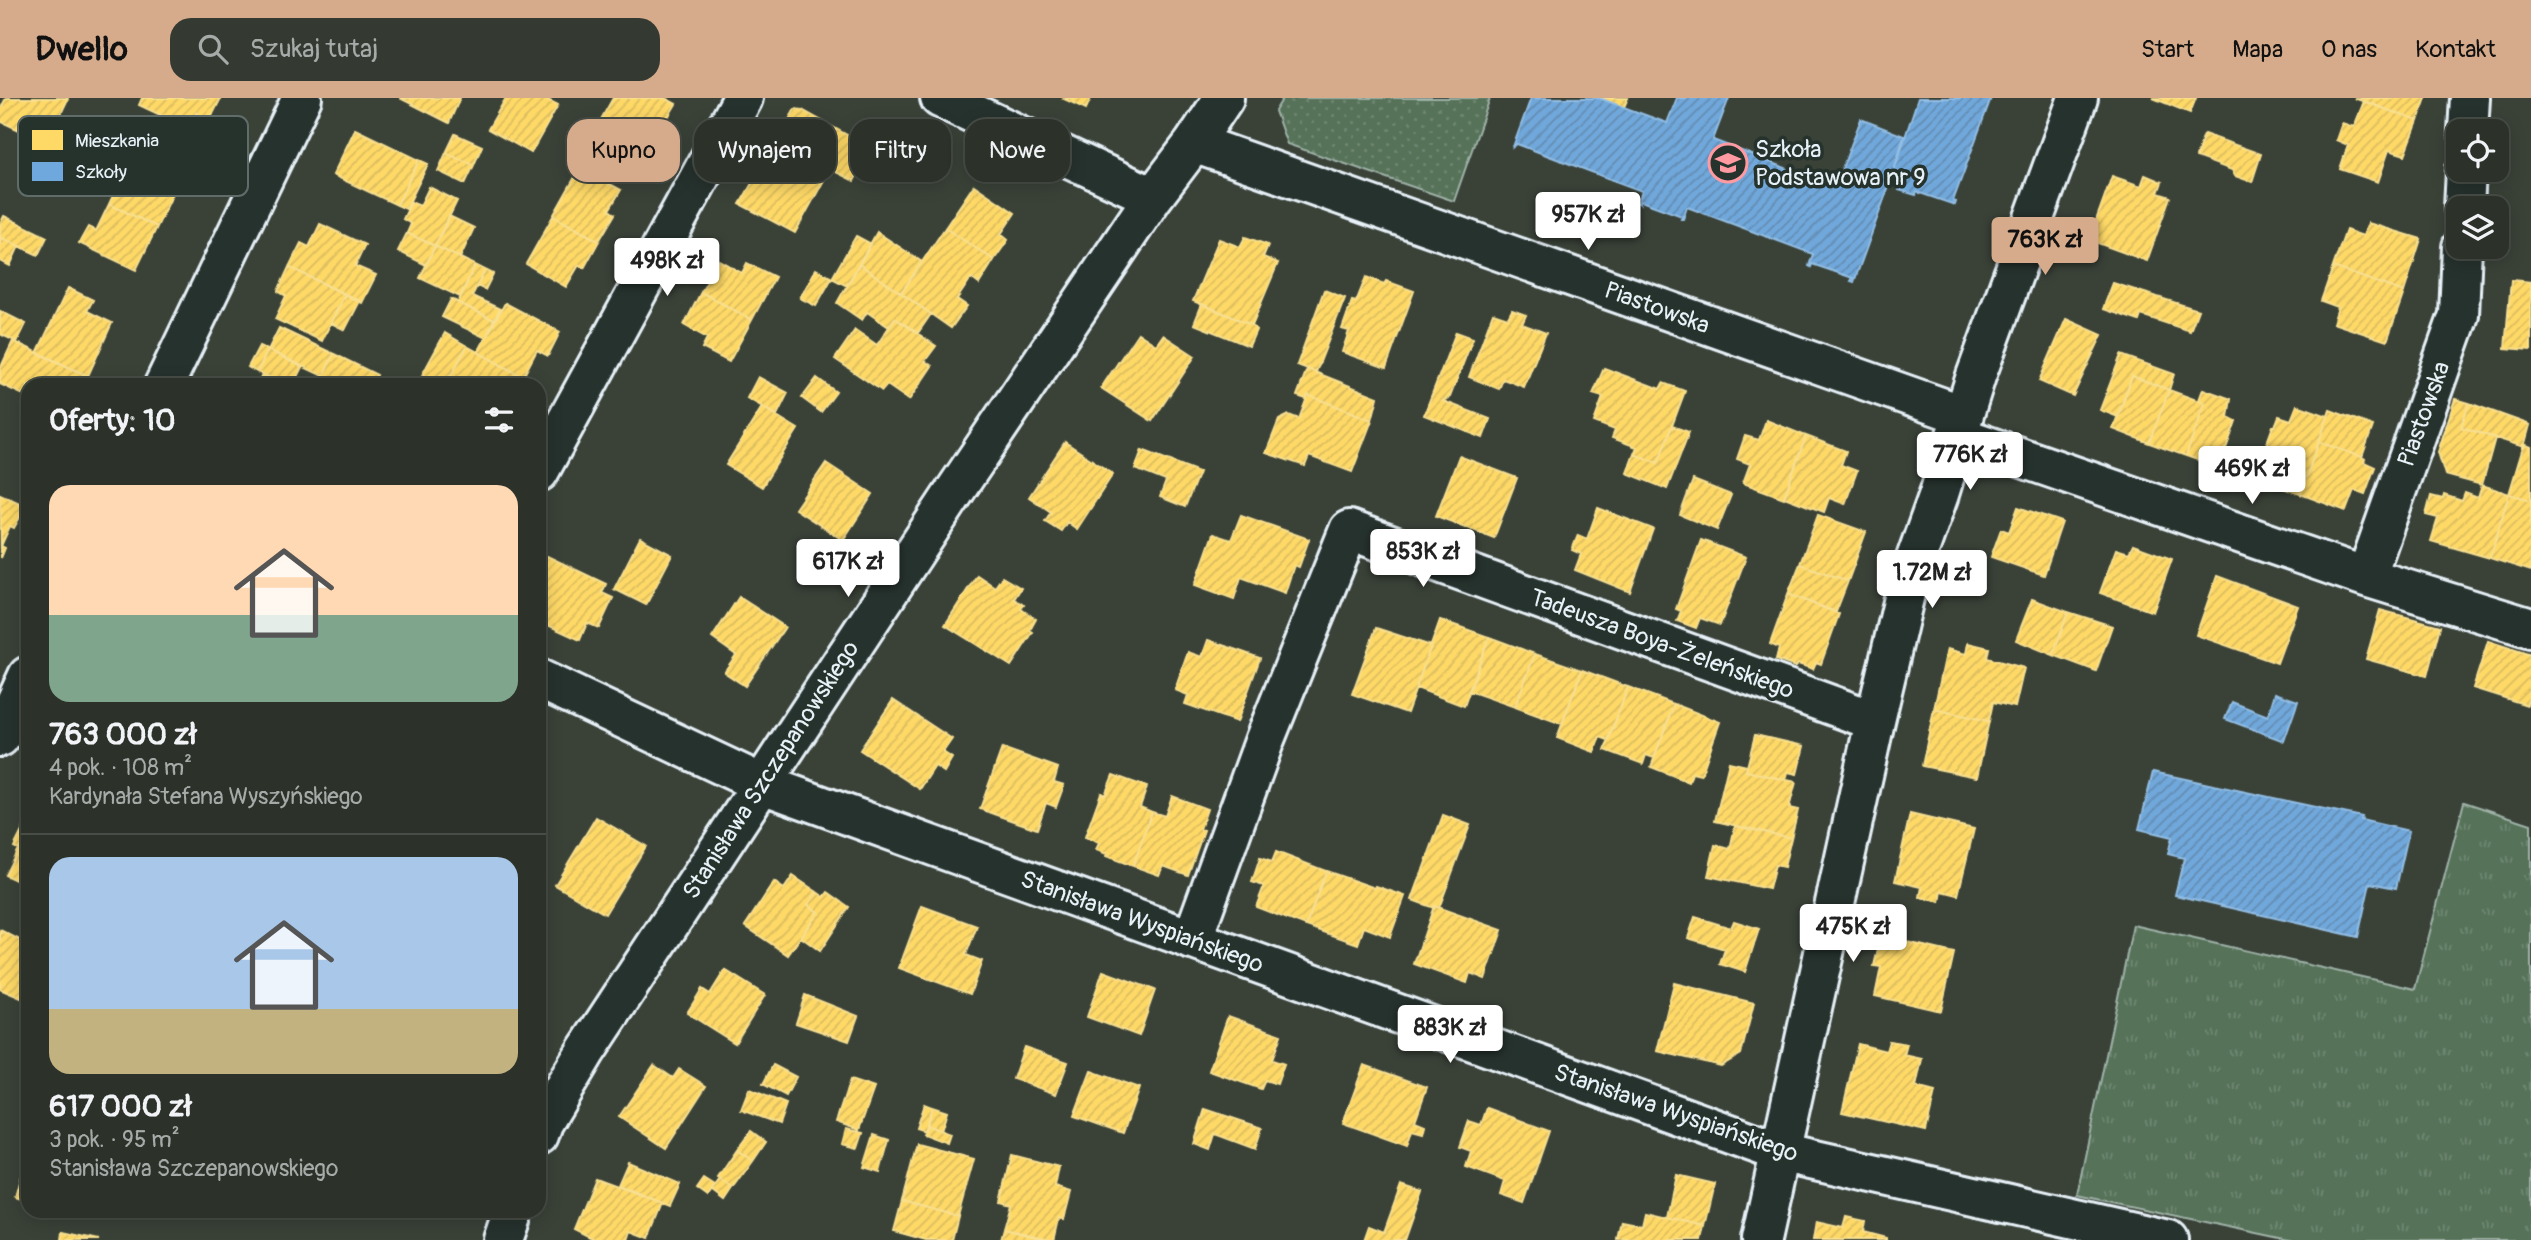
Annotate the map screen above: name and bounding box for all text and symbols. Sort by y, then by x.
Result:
search box [170,18,660,81]
text: Dwello [35,29,128,70]
icon: search [194,30,232,68]
text: Szukaj tutaj [250,33,378,65]
text: Start [2141,35,2194,64]
text: Mapa [2232,35,2283,64]
text: O nas [2321,35,2377,64]
text: Kontakt [2415,35,2496,64]
legend [18,116,248,196]
chip: Kupno [567,119,680,182]
chip: Wynajem [694,119,836,182]
chip: Filtry [850,119,951,182]
chip: Nowe [965,119,1070,182]
map controls [2446,119,2509,259]
button: locate [2446,119,2509,182]
text: Mieszkania [75,129,159,153]
place label: Szkoła Podstawowa nr 9 [1755,135,1926,192]
school or university icon: Szkoła Podstawowa nr 9 [1707,142,1749,184]
text: Szkoły [75,160,127,184]
pin: 957K zł [1523,192,1653,252]
button: layers [2446,196,2509,259]
text: 957K zł [1551,200,1625,229]
pin: 763K zł [1980,218,2110,277]
text: 763K zł [2008,225,2082,254]
pin: 498K zł [602,238,732,298]
text: 498K zł [630,246,704,275]
street label: Piastowska [1600,276,1714,340]
street label: Piastowska [2392,357,2456,471]
icon: filters [480,401,518,439]
text: Oferty: 10 [49,402,176,439]
pin: 776K zł [1905,432,2035,492]
text: 776K zł [1933,440,2007,469]
pin: 469K zł [2187,446,2317,506]
text: 469K zł [2214,454,2290,483]
icon: home [221,530,347,656]
pin: 853K zł [1358,530,1488,589]
text: 853K zł [1386,537,1460,566]
pin: 617K zł [783,540,913,599]
text: 617K zł [812,547,884,576]
pin: 1.72M zł [1860,550,2004,610]
text: 1.72M zł [1893,558,1971,587]
street label: Tadeusza Boya-Żeleńskiego [1526,583,1798,705]
street label: Stanisława Szczepanowskiego [677,635,865,904]
text: 763 000 zł [49,716,197,753]
text: 4 pok. · 108 m² [49,753,192,782]
text: Kardynała Stefana Wyszyńskiego [49,782,363,811]
street label: Stanisława Wyspiańskiego [1017,865,1267,979]
icon: home [221,902,347,1028]
pin: 475K zł [1788,904,1918,964]
text: 475K zł [1816,912,1890,941]
pin: 883K zł [1385,1006,1515,1065]
text: 883K zł [1414,1013,1486,1042]
street label: Stanisława Wyspiańskiego [1550,1058,1802,1168]
text: 617 000 zł [49,1088,192,1125]
text: 3 pok. · 95 m² [49,1125,180,1154]
text: Stanisława Szczepanowskiego [49,1154,338,1183]

